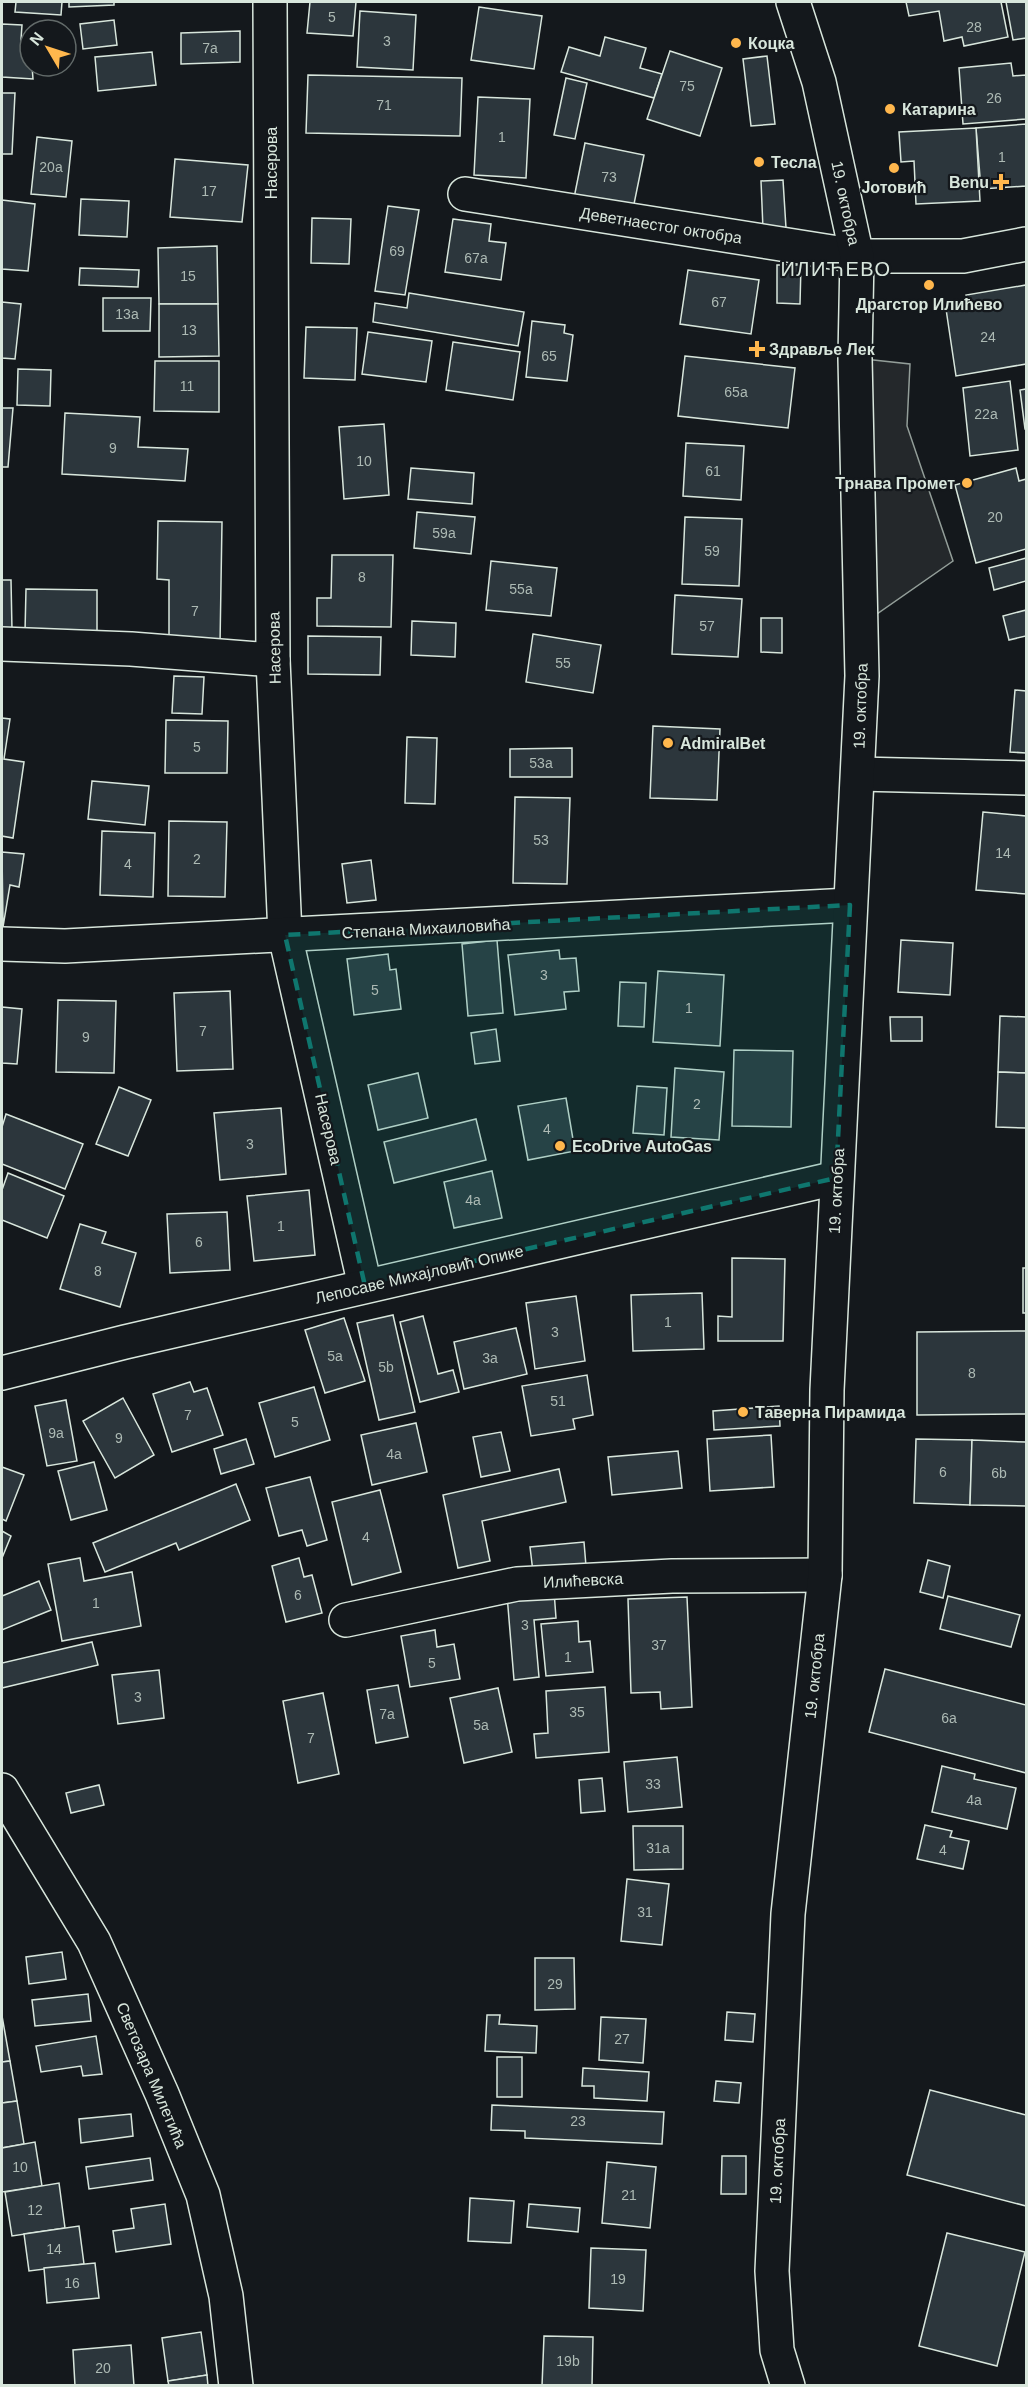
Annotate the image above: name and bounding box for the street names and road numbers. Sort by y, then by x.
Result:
street label: Насерова [263,127,280,199]
street label: 19. октобра [828,159,863,247]
street label: Деветнаестог октобра [579,204,743,247]
street label: Насерова [265,612,284,684]
street label: 19. октобра [851,663,870,749]
street label: Степана Михаиловића [341,916,511,941]
street label: Насерова [312,1092,345,1166]
street label: 19. октобра [826,1148,847,1234]
street label: Лепосаве Михајловић Опике [313,1242,525,1307]
street label: Илићевска [543,1570,624,1591]
street label: 19. октобра [802,1632,827,1720]
street label: Светозара Милетића [113,2000,190,2151]
street label: 19. октобра [767,2118,788,2204]

